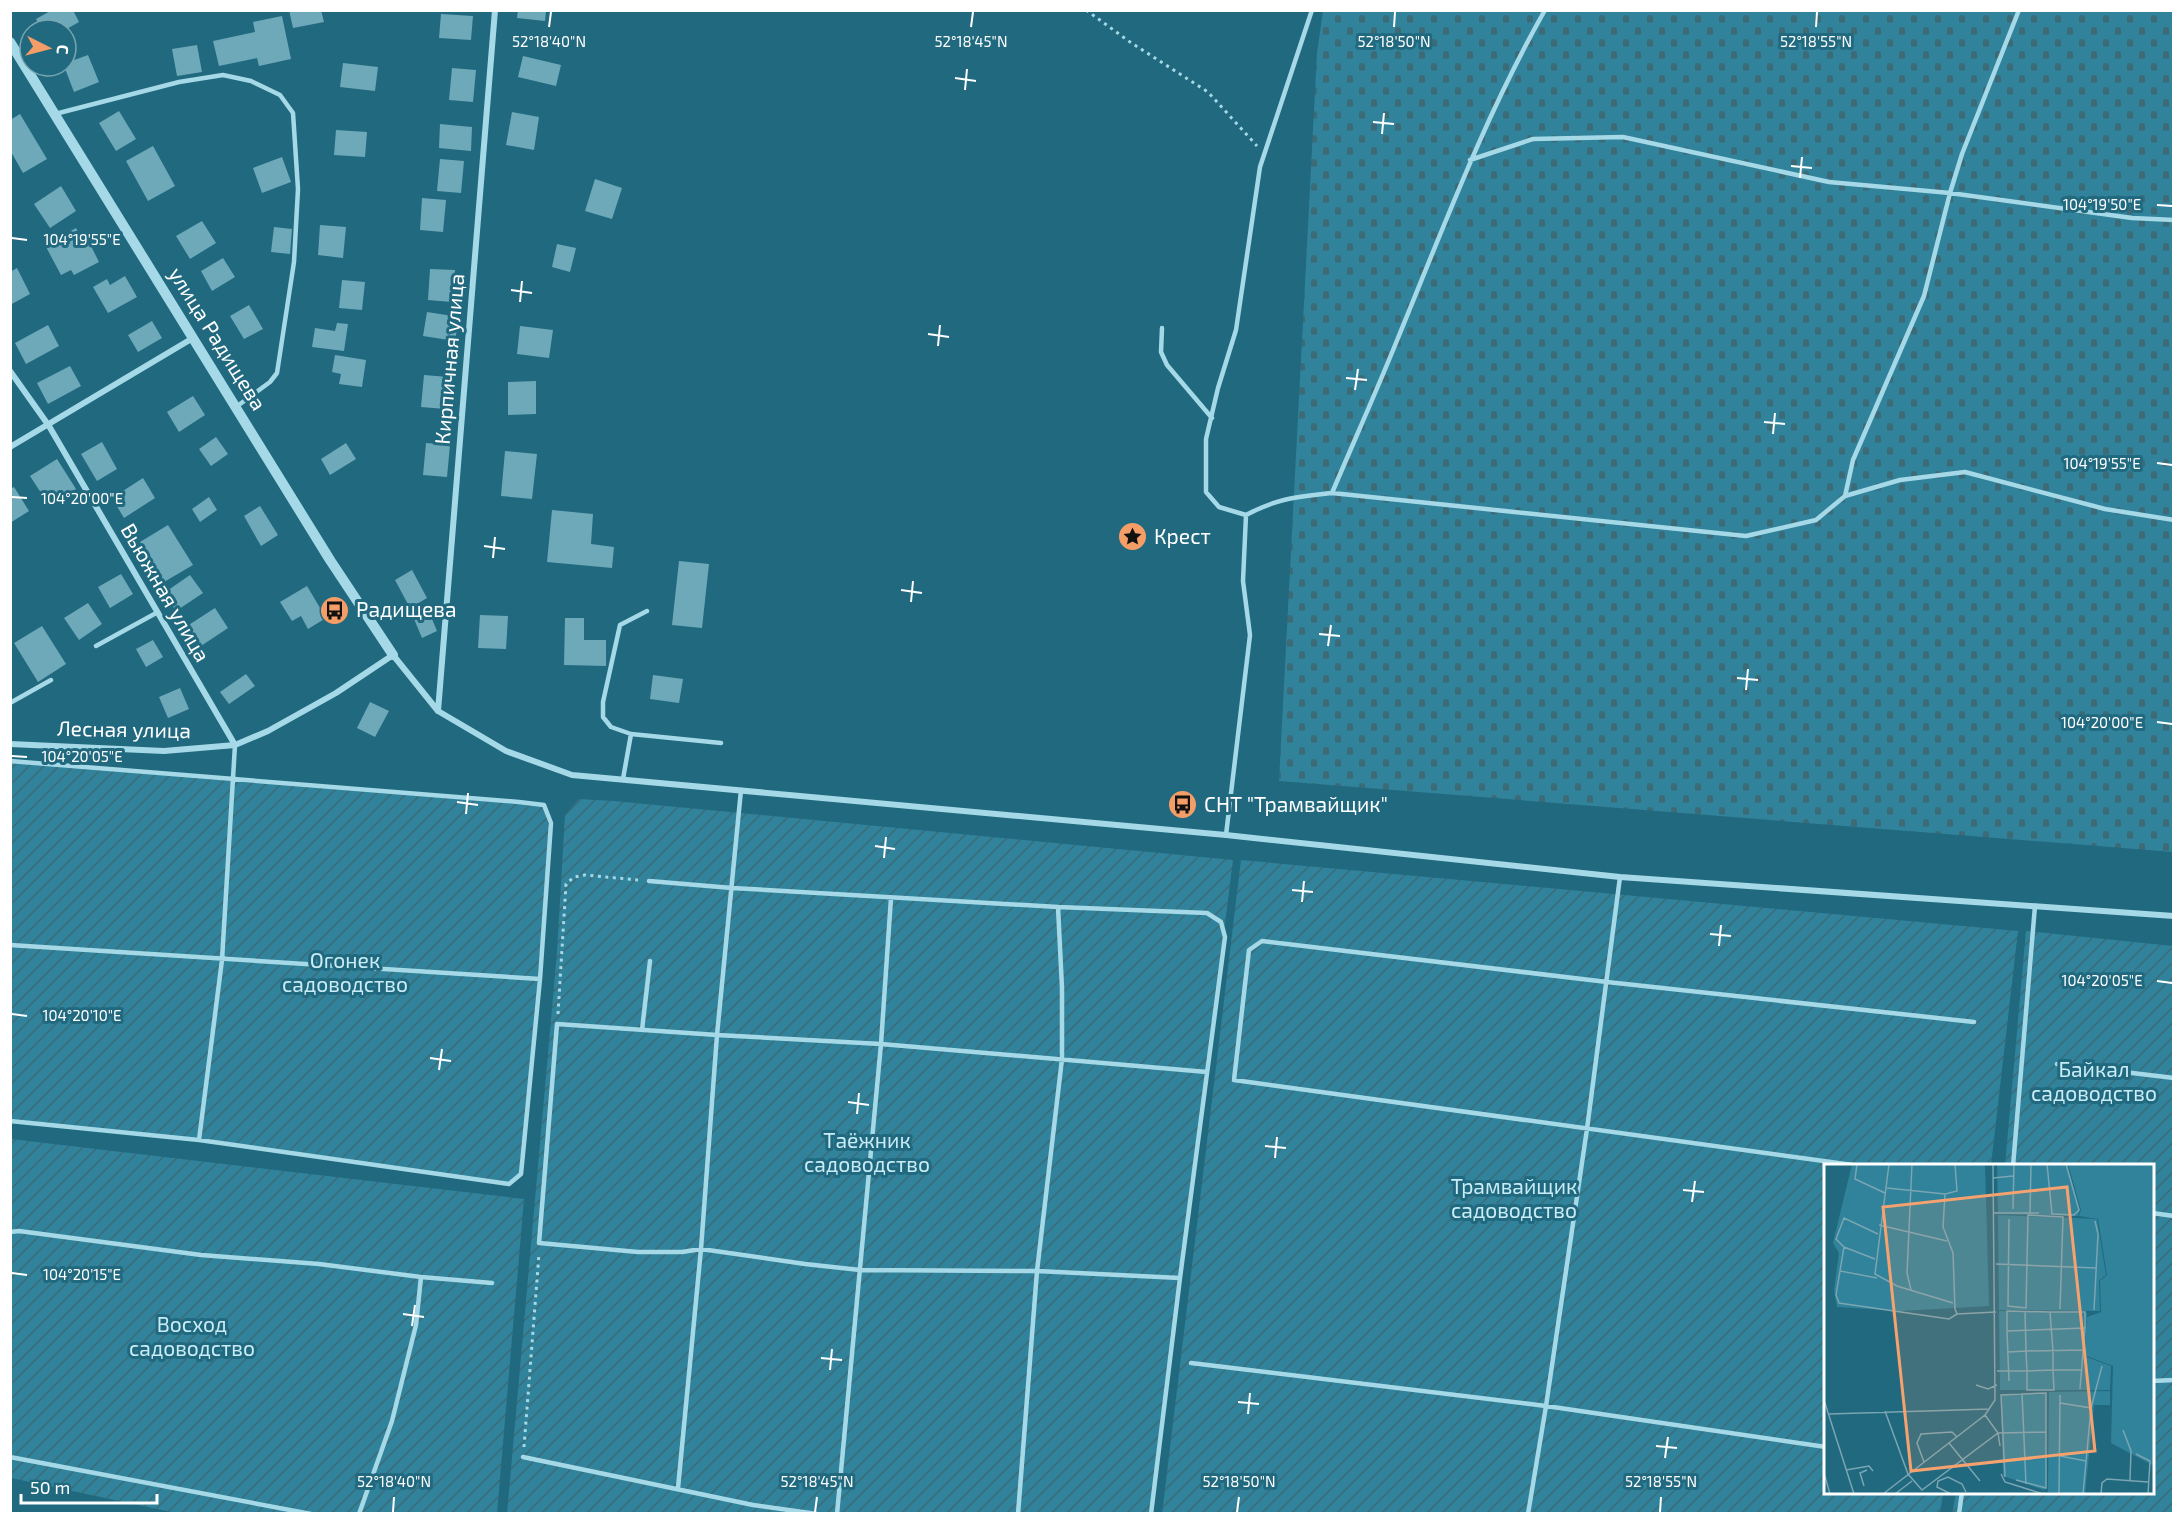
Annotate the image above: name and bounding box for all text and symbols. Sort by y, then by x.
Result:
north arrow [18,18,78,78]
text: 52°18'40"N [512,32,586,50]
text: 52°18'45"N [935,32,1007,50]
text: 52°18'50"N [1357,32,1431,50]
text: 52°18'55"N [1780,32,1852,50]
text: С [53,44,73,55]
text: 104°19'50"E [2063,195,2141,213]
text: 104°19'55"E [43,230,121,248]
street label: улица Радищева [163,262,272,415]
street label: Кирпичная улица [429,272,469,445]
text: 104°19'55"E [2063,454,2141,472]
text: 104°20'00"E [41,489,123,507]
street label: Вьюжная улица [116,519,216,666]
place icon: Крест [1117,521,1149,553]
place label: Крест [1154,523,1211,548]
bus stop icon: Радищева [319,594,351,626]
place label: Радищева [356,596,457,621]
text: 104°20'00"E [2061,713,2143,731]
street label: Лесная улица [57,715,191,743]
text: 104°20'05"E [41,747,123,765]
bus stop icon: СНТ "Трамвайщик" [1167,789,1199,821]
place label: СНТ "Трамвайщик" [1204,791,1388,816]
park label: Огонек садоводство [282,947,408,996]
text: 104°20'05"E [2061,971,2143,989]
text: 104°20'10"E [42,1006,122,1024]
park label: Байкал садоводство [2031,1056,2157,1105]
park label: Таёжник садоводство [804,1127,930,1176]
inset map [1824,1164,2154,1494]
park label: Трамвайщик садоводство [1451,1173,1577,1222]
text: 104°20'15"E [43,1265,121,1283]
park label: Восход садоводство [129,1311,255,1360]
scale bar [21,1467,158,1505]
text: 52°18'40"N [357,1472,431,1490]
text: 52°18'45"N [781,1472,853,1490]
text: 52°18'50"N [1202,1472,1276,1490]
text: 52°18'55"N [1625,1472,1697,1490]
text: 50 m [30,1476,70,1498]

